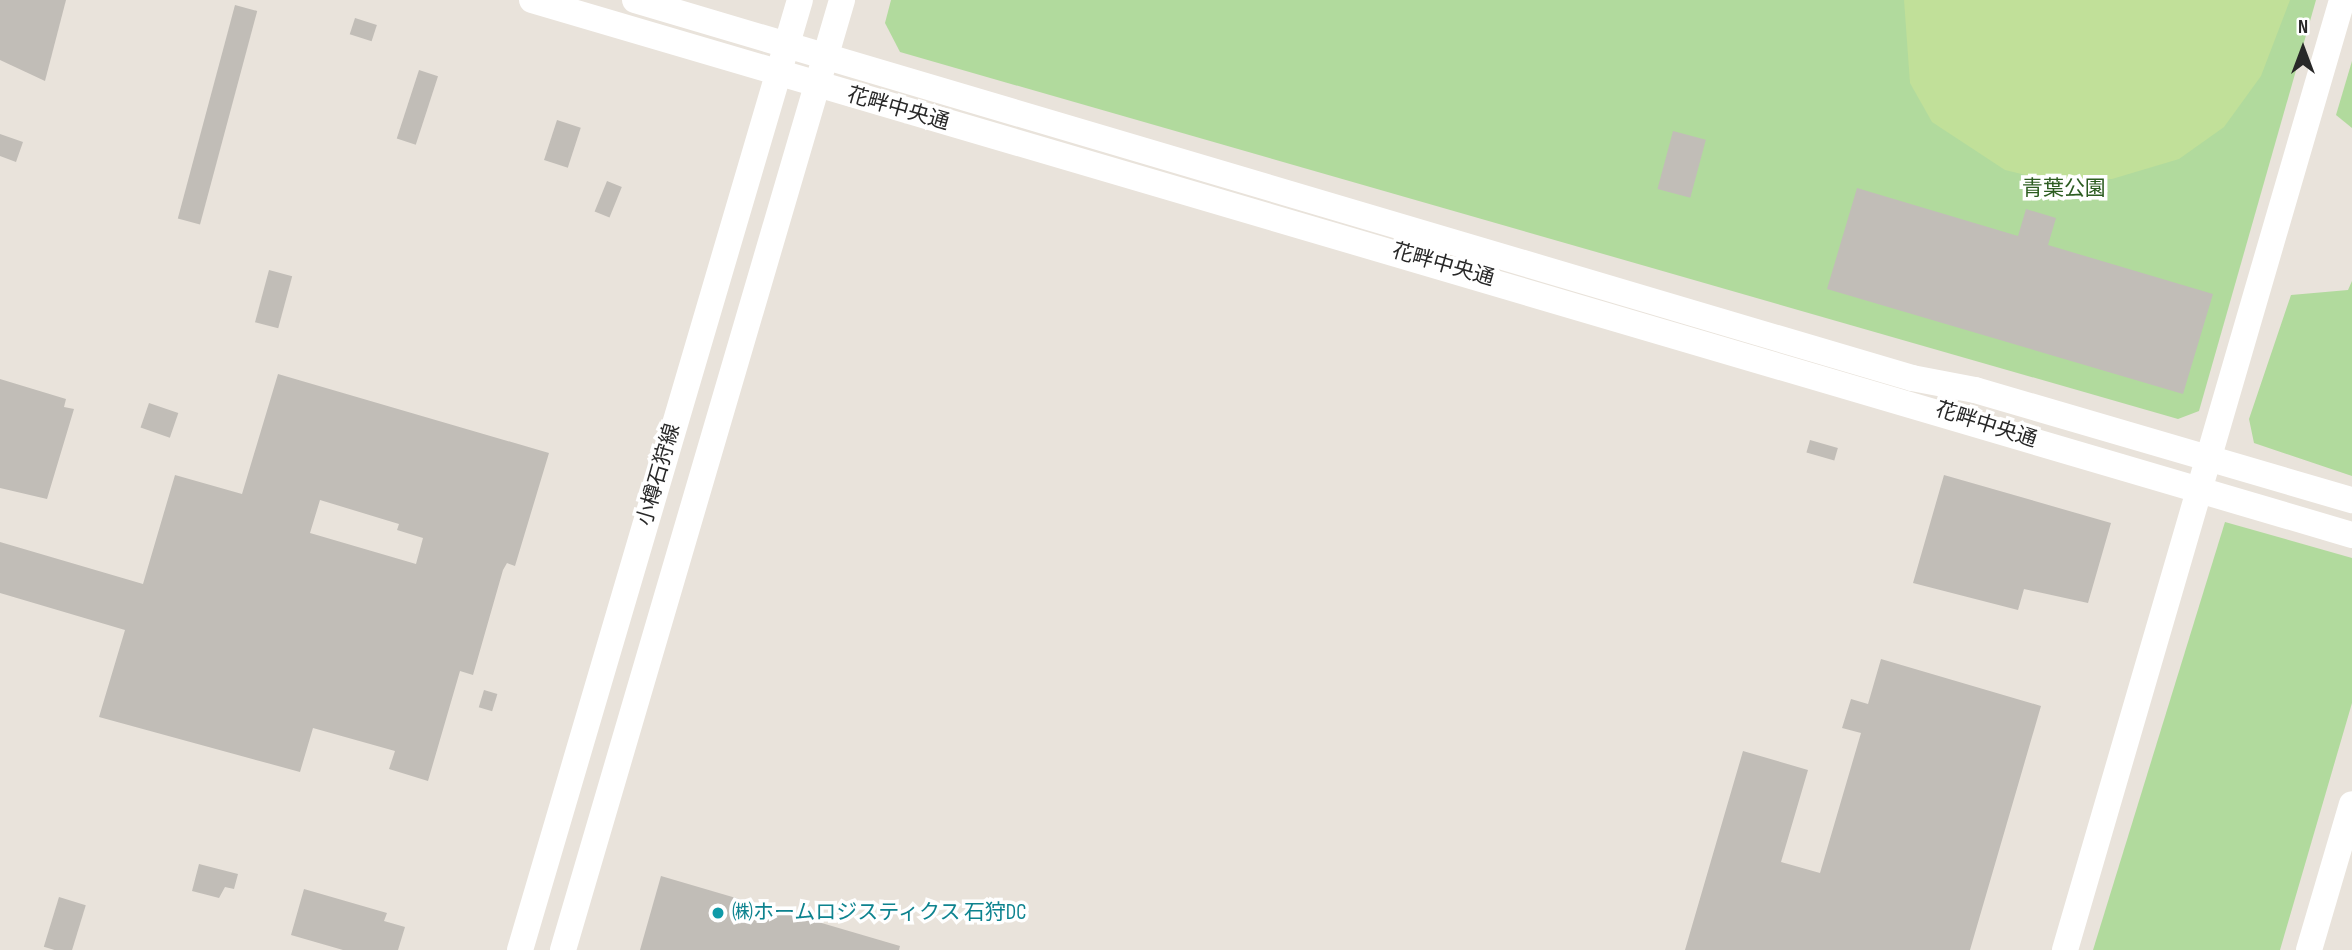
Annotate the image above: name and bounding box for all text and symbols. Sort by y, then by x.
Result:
north arrow [2268,14,2338,84]
text: N [2298,16,2308,39]
street label: 花畔中央通 [844,82,952,136]
park label: 青葉公園 [2022,176,2106,202]
street label: 花畔中央通 [1389,238,1497,292]
street label: 花畔中央通 [1932,397,2040,453]
street label: 小樽石狩線 [632,421,686,529]
place label: ㈱ホームロジスティクス 石狩DC [732,900,1029,926]
marker: ㈱ホームロジスティクス 石狩DC [710,905,726,921]

